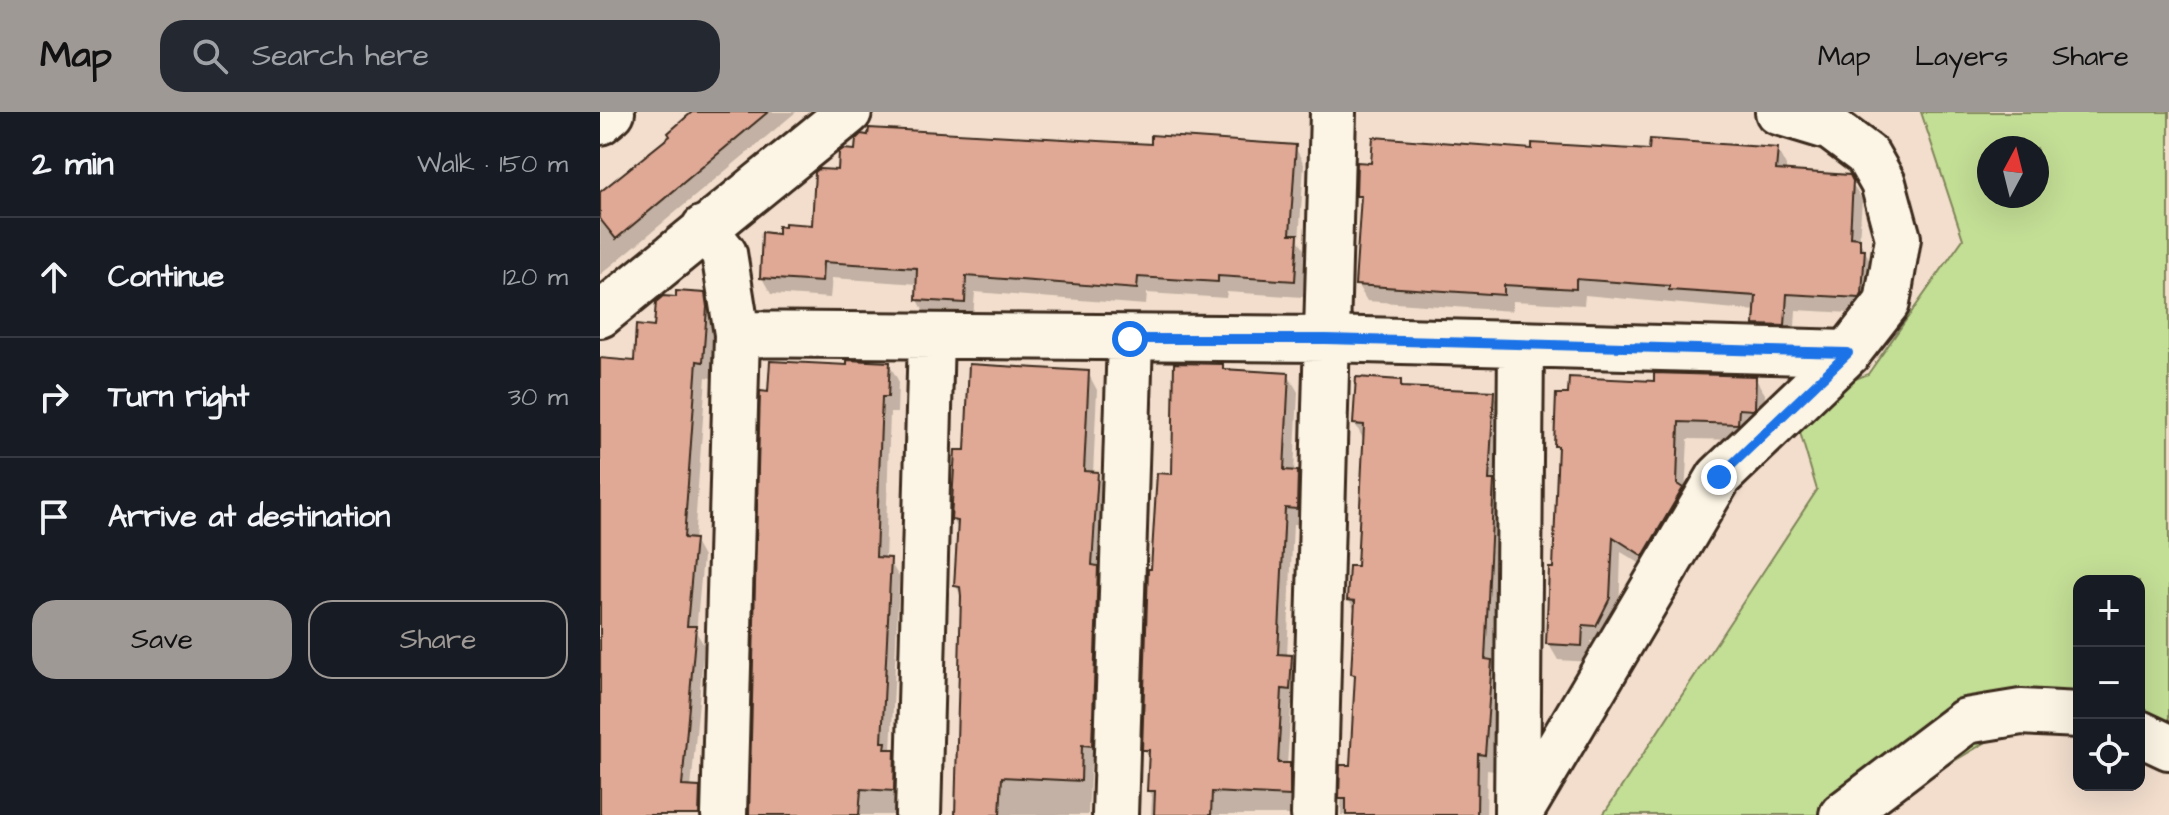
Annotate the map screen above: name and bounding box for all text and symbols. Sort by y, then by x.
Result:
search box [160,20,720,92]
text: Map [40,30,112,82]
icon: search [188,34,232,78]
text: Search here [252,35,429,77]
text: Map [1818,37,1871,76]
text: Layers [1915,37,2008,76]
text: Share [2052,37,2129,76]
north arrow [1977,136,2049,208]
text: 2 min [32,140,114,188]
text: Walk · 150 m [417,146,568,182]
icon: ahead [32,255,76,299]
text: Continue [108,256,224,298]
text: 120 m [503,259,568,295]
route start [1112,321,1148,357]
icon: right [32,375,76,419]
text: Turn right [108,376,249,418]
text: 30 m [508,379,568,415]
route end [1701,459,1737,495]
icon: arrive [32,495,76,539]
text: Arrive at destination [108,496,390,538]
map controls [2073,575,2145,791]
button: + [2073,575,2145,647]
button: Save [32,600,292,679]
button: Share [308,600,568,679]
button: − [2073,647,2145,719]
button: locate [2073,719,2145,791]

